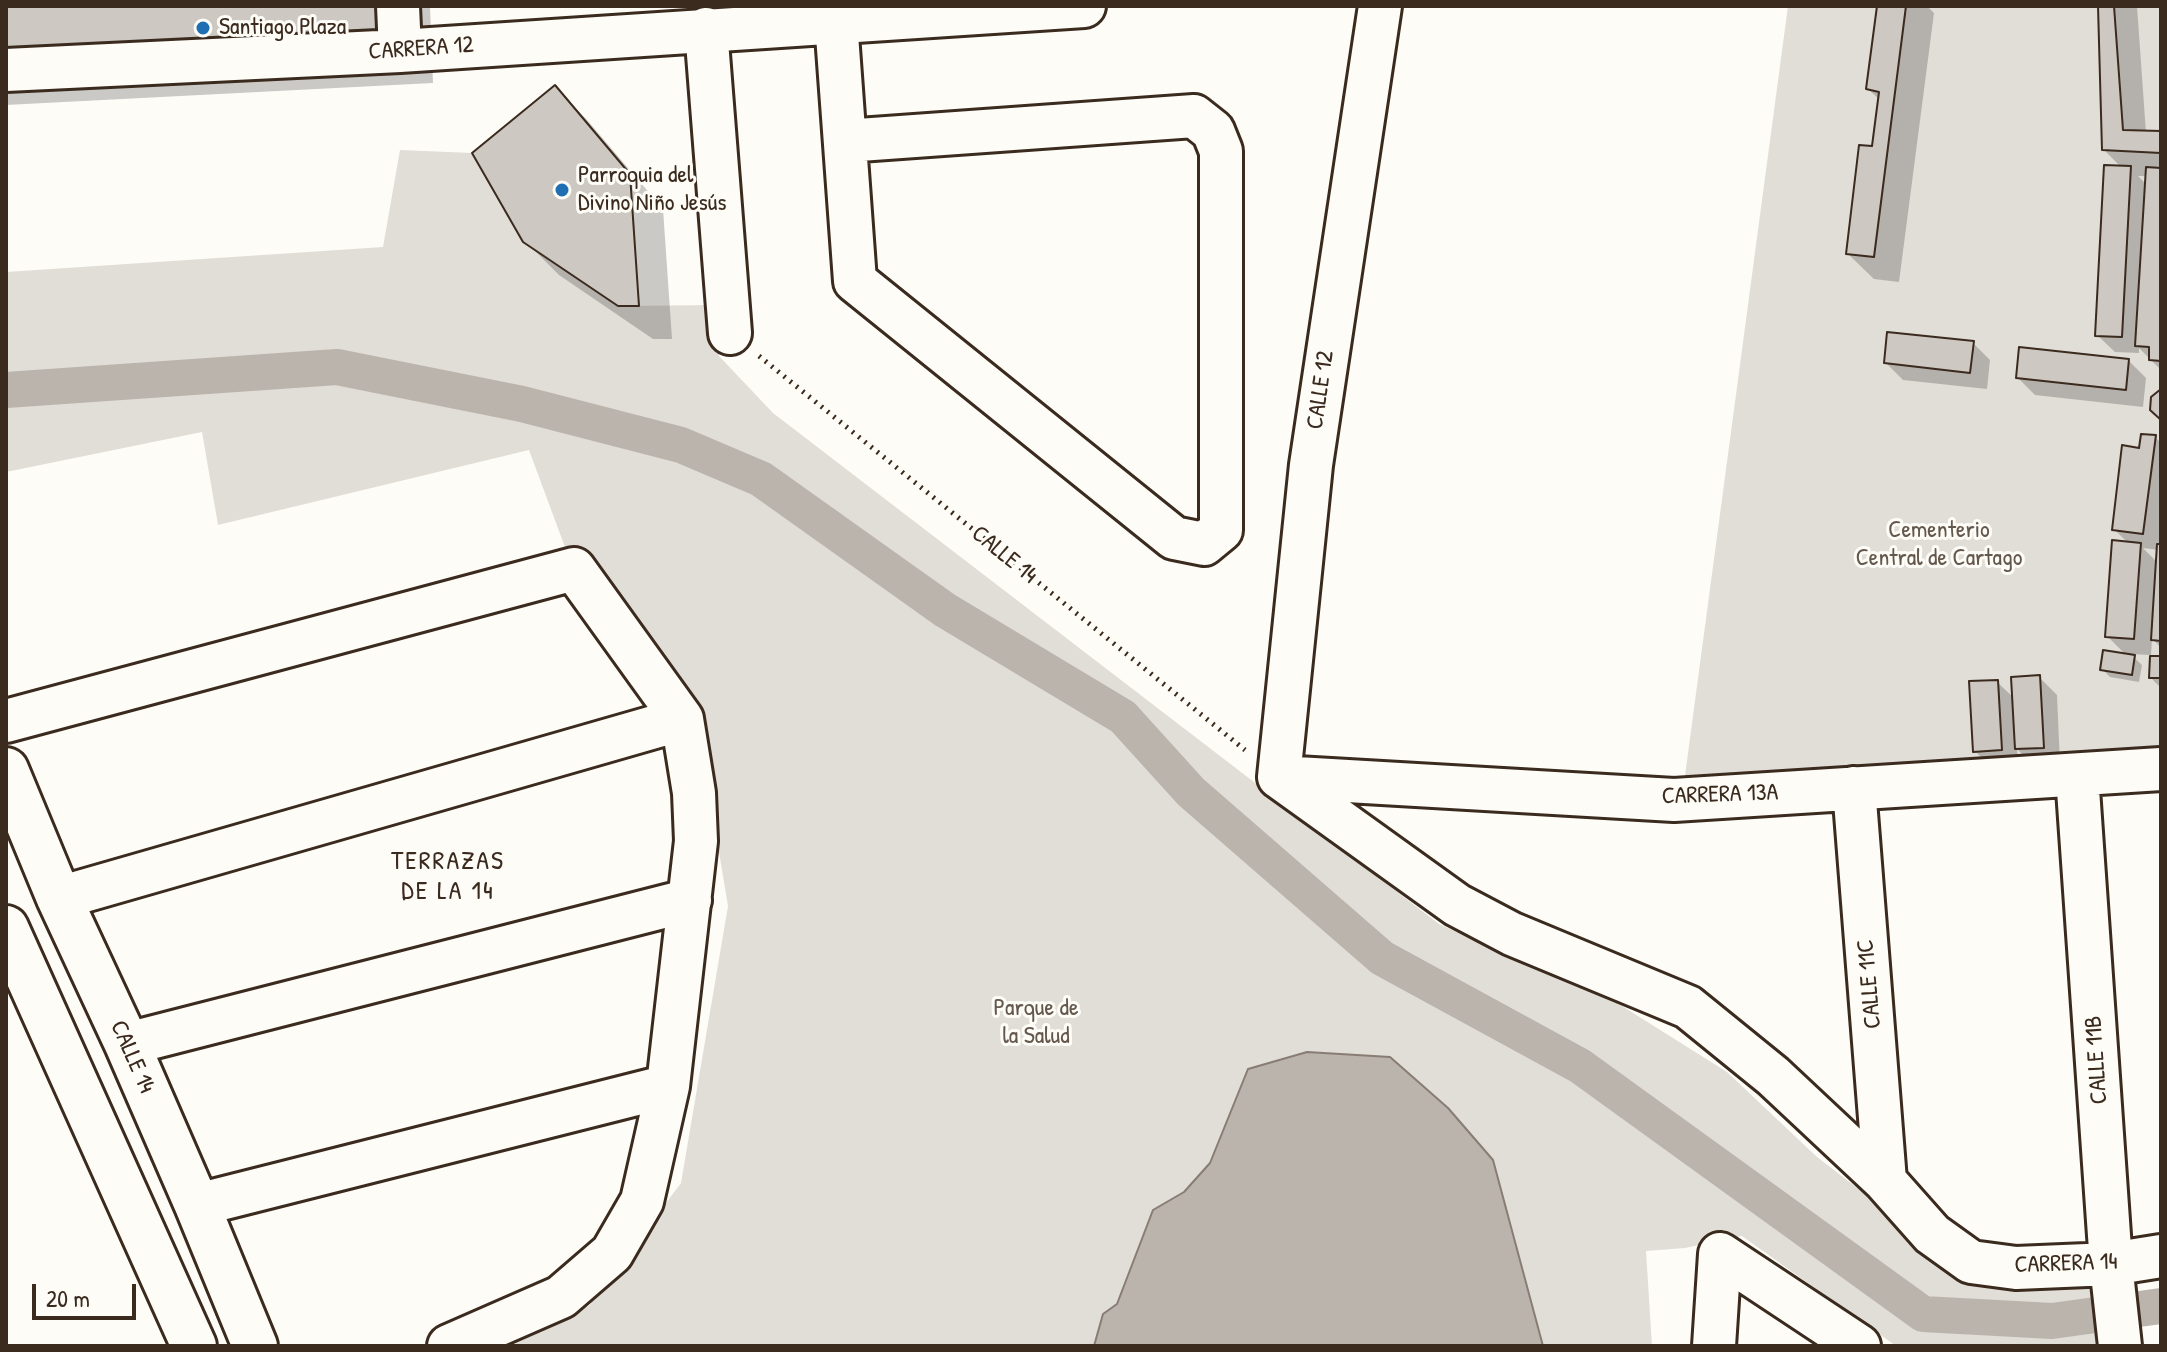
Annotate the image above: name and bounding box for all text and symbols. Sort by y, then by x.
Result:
place label: Santiago Plaza [219,14,346,42]
marker: Santiago Plaza [194,19,212,37]
street label: CARRERA 12 [367,31,475,67]
place label: Parroquia del Divino Niño Jesús [578,162,726,218]
marker: Parroquia del Divino Niño Jesús [553,181,571,199]
street label: CALLE 12 [1301,349,1341,431]
park label: Cementerio Central de Cartago [1856,517,2022,573]
street label: CALLE 14 [965,520,1043,590]
street label: CARRERA 13A [1661,779,1779,811]
district label: TERRAZAS DE LA 14 [391,846,505,908]
street label: CALLE 11C [1852,938,1888,1030]
park label: Parque de la Salud [994,995,1078,1051]
street label: CALLE 11B [2080,1015,2114,1105]
street label: CALLE 14 [103,1016,161,1098]
street label: CARRERA 14 [2014,1248,2118,1280]
scale bar [36,1268,140,1318]
text: 20 m [46,1282,90,1314]

